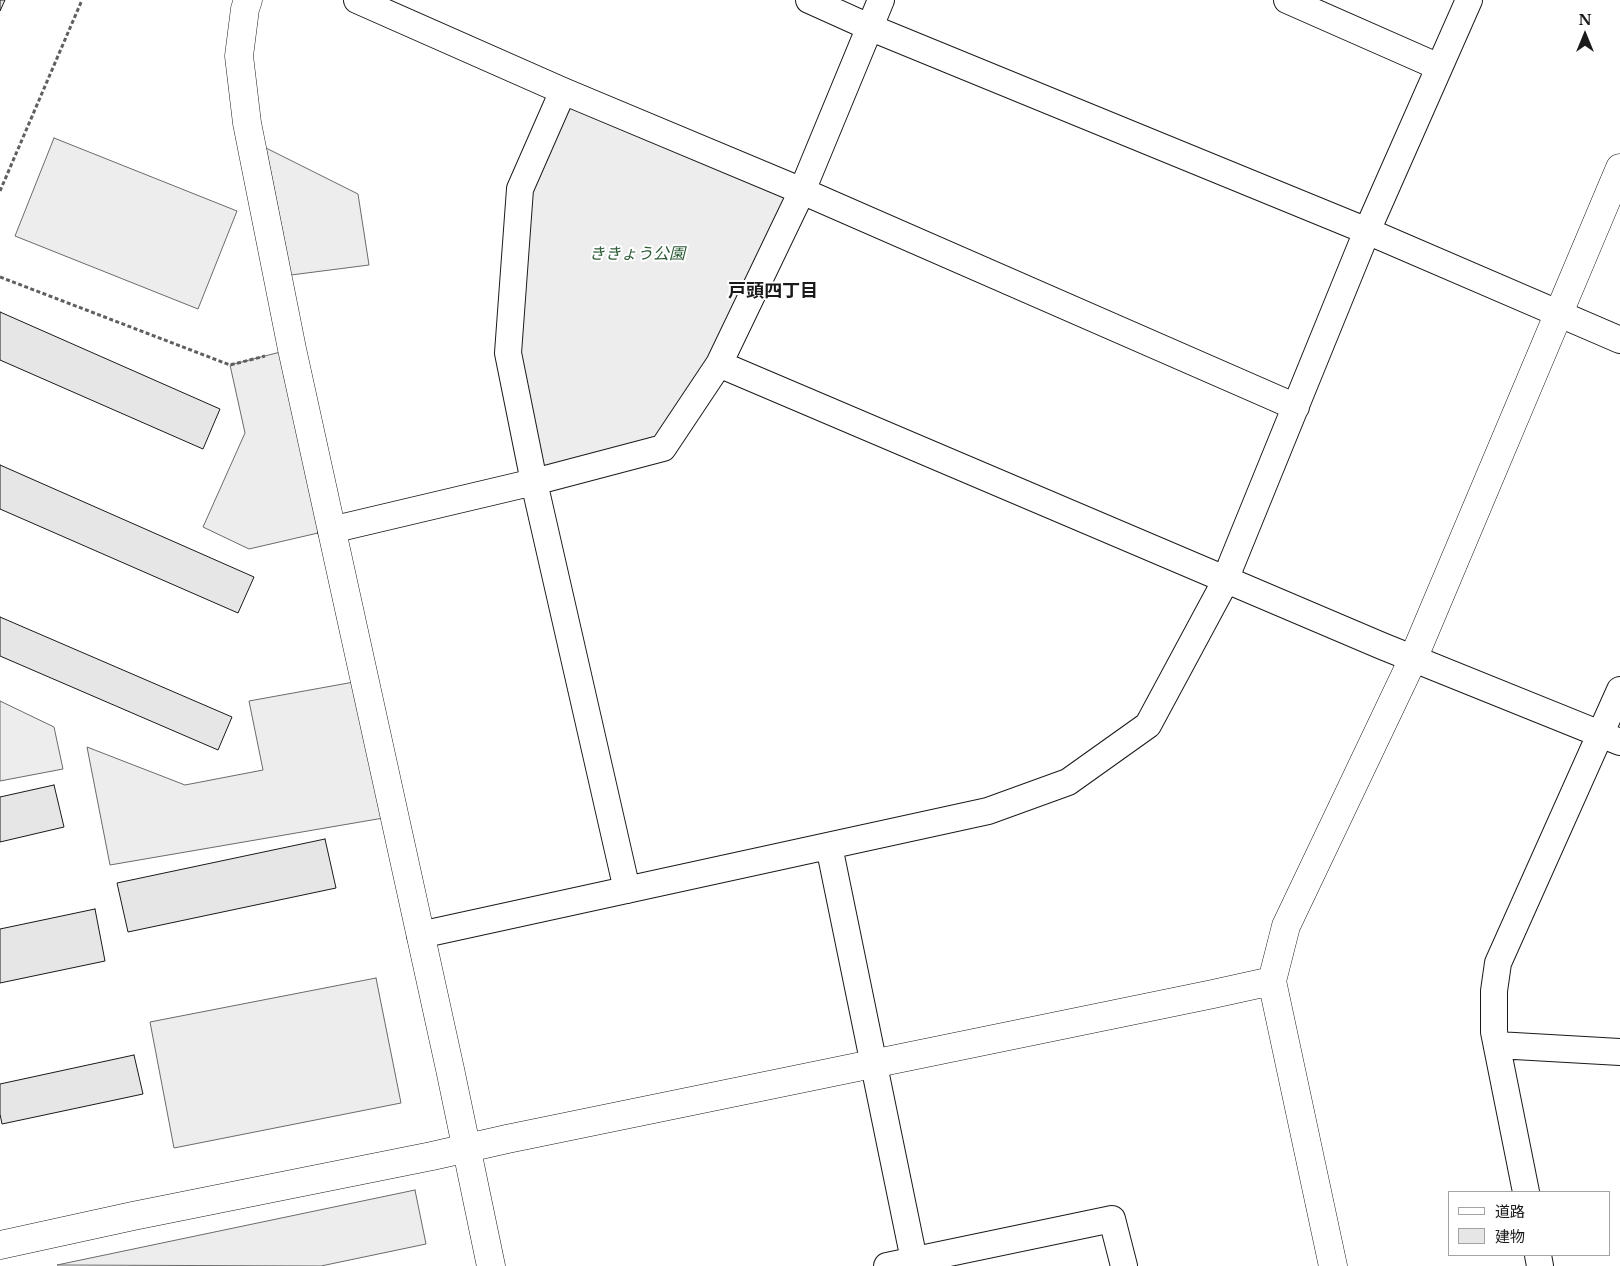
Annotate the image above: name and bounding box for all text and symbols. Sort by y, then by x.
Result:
north arrow [1560,10,1610,60]
text: N [1578,11,1592,29]
park label: ききょう公園 [589,244,685,264]
district label: 戸頭四丁目 [728,281,818,303]
legend [1448,1191,1610,1256]
text: 道路 [1495,1202,1525,1221]
text: 建物 [1495,1227,1525,1246]

